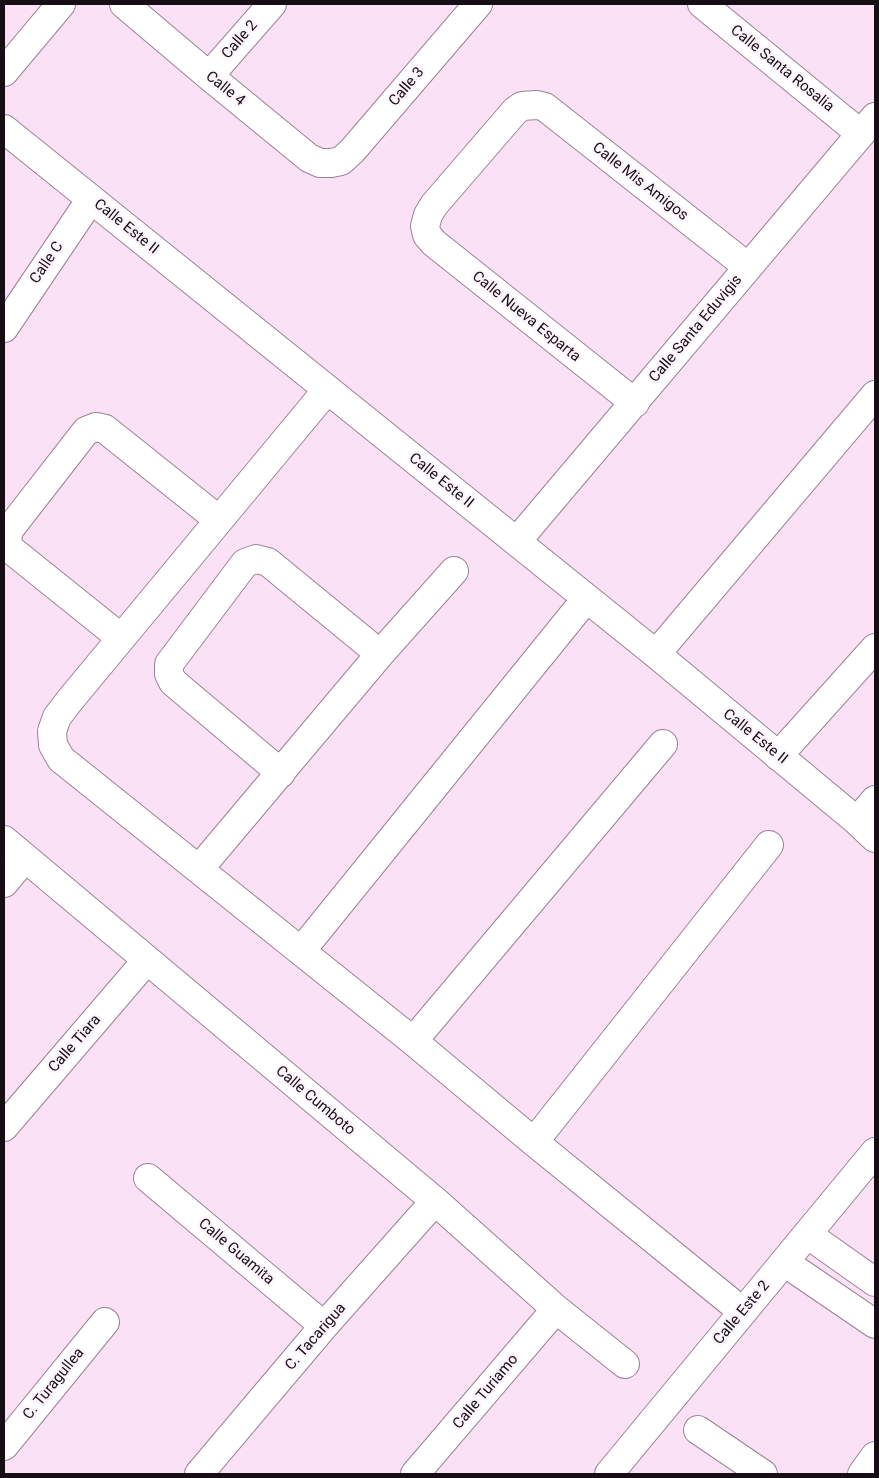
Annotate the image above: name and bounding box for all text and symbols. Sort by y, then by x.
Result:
street label: Calle 2 [218,17,262,63]
street label: Calle Santa Rosalia [727,22,837,116]
street label: Calle 3 [386,64,428,110]
street label: Calle 4 [202,68,248,110]
street label: Calle Mis Amigos [589,139,691,225]
street label: Calle Este II [90,195,162,259]
street label: Calle C [26,239,68,287]
street label: Calle Nueva Esparta [468,268,584,366]
street label: Calle Santa Eduvigis [646,272,746,386]
street label: Calle Este II [405,449,477,513]
street label: Calle Este II [719,705,791,769]
street label: Calle Tiara [45,1011,105,1077]
street label: Calle Cumboto [272,1062,358,1140]
street label: Calle Guamita [194,1215,278,1289]
street label: Calle Este 2 [710,1277,774,1349]
street label: C. Tacarigua [282,1300,350,1374]
street label: C. Turagullea [20,1345,88,1423]
street label: Calle Turiamo [450,1351,522,1433]

